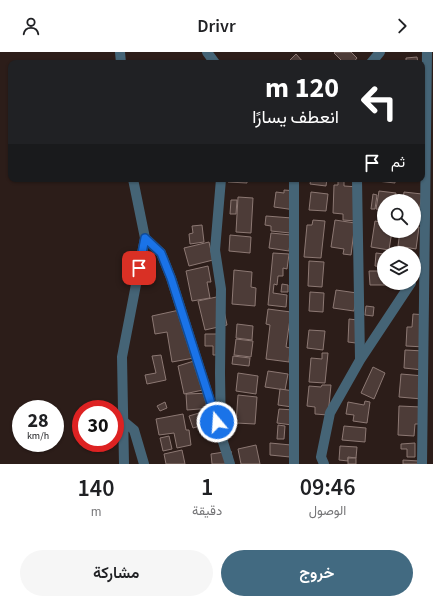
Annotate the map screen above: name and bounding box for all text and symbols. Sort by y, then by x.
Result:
text: Drivr [197,14,236,39]
icon: person [20,15,42,37]
icon: forward [391,15,413,37]
text: 120 m [265,68,339,108]
icon: left [353,76,405,128]
text: انعطف يسارًا [252,105,339,130]
icon: arrive [361,152,383,174]
text: ثم [391,152,405,173]
map controls [377,194,421,290]
button: search [377,194,421,238]
button: layers [377,246,421,290]
pin [122,251,156,285]
icon: arrive [128,257,150,279]
speed limit sign: 30 [72,400,124,452]
position arrow [196,401,238,443]
text: 28 [27,407,49,435]
text: km/h [27,429,49,443]
text: 1 [201,470,213,505]
text: 09:46 [300,470,355,505]
text: 140 [78,471,115,506]
text: دقيقة [192,502,222,520]
text: الوصول [309,502,346,520]
text: m [91,503,101,521]
button: مشاركة [20,550,213,596]
button: خروج [221,550,413,596]

